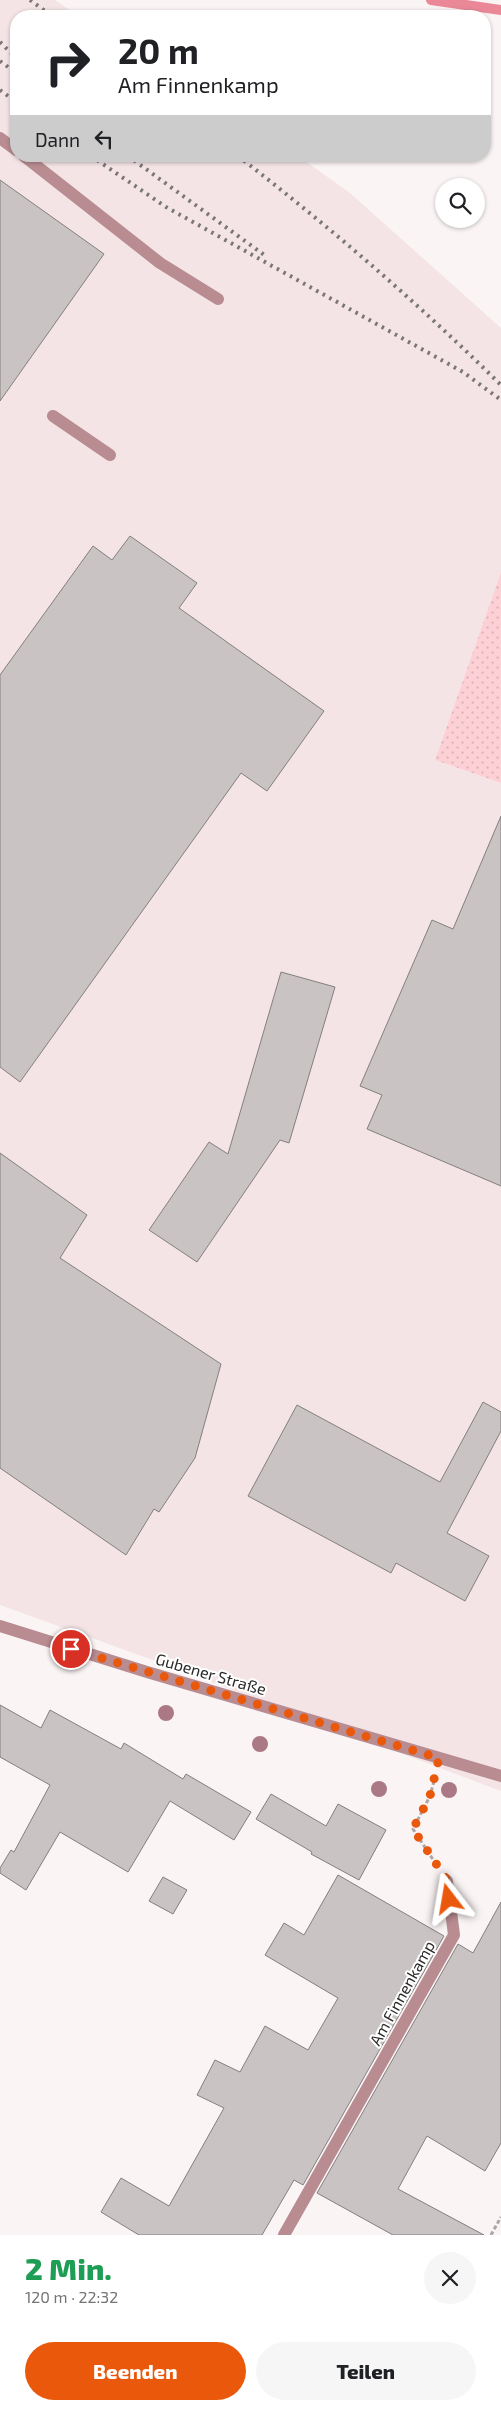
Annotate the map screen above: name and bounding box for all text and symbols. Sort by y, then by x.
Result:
text: 20 m [118,29,199,71]
icon: right [35,30,100,95]
text: Am Finnenkamp [118,71,279,97]
icon: left [90,125,118,153]
text: Dann [35,128,80,151]
map controls [435,178,485,228]
button: search [435,178,485,228]
pin [50,1628,92,1670]
icon: arrive [57,1635,85,1663]
street label: Gubener Straße [154,1649,269,1698]
position arrow [422,1872,474,1924]
street label: Am Finnenkamp [365,1937,438,2048]
text: 2 Min. [25,2250,112,2286]
button: close [424,2252,476,2304]
text: 120 m · 22:32 [25,2287,118,2306]
button: Beenden [25,2342,246,2400]
button: Teilen [256,2342,476,2400]

